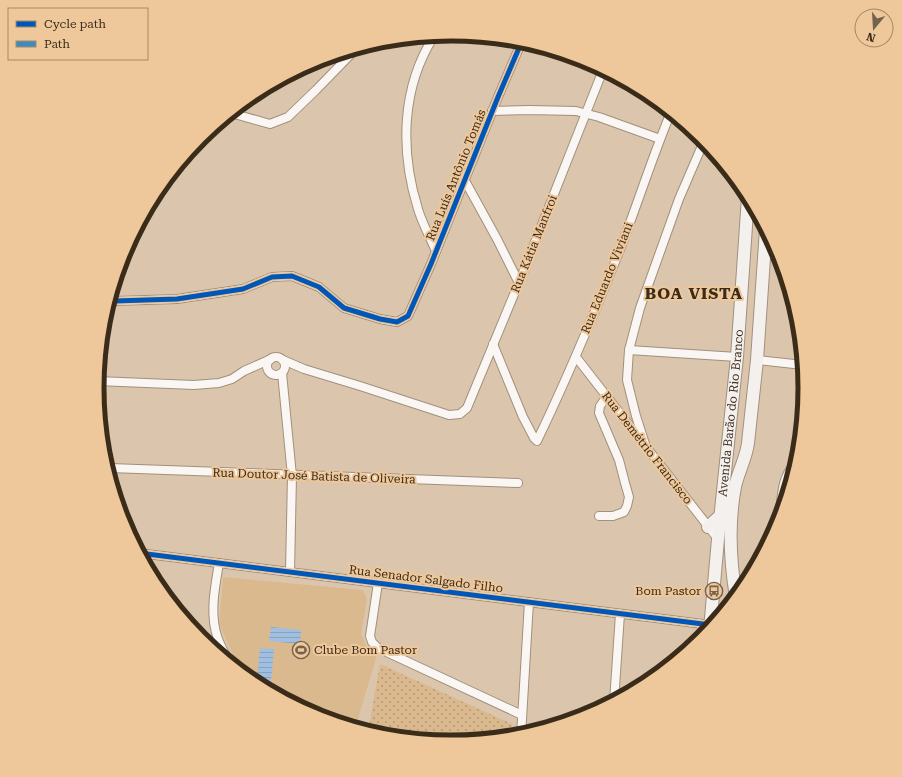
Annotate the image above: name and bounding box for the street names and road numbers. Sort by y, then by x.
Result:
street label: Rua Luís Antônio Tomás [423,107,489,243]
street label: Rua Kátia Manfroi [508,193,560,295]
street label: Rua Eduardo Viviani [578,220,636,336]
street label: Avenida Barão do Rio Branco [715,329,746,497]
street label: Rua Demétrio Francisco [599,389,695,507]
street label: Rua Doutor José Batista de Oliveira [212,465,416,487]
street label: Rua Senador Salgado Filho [348,563,504,595]

